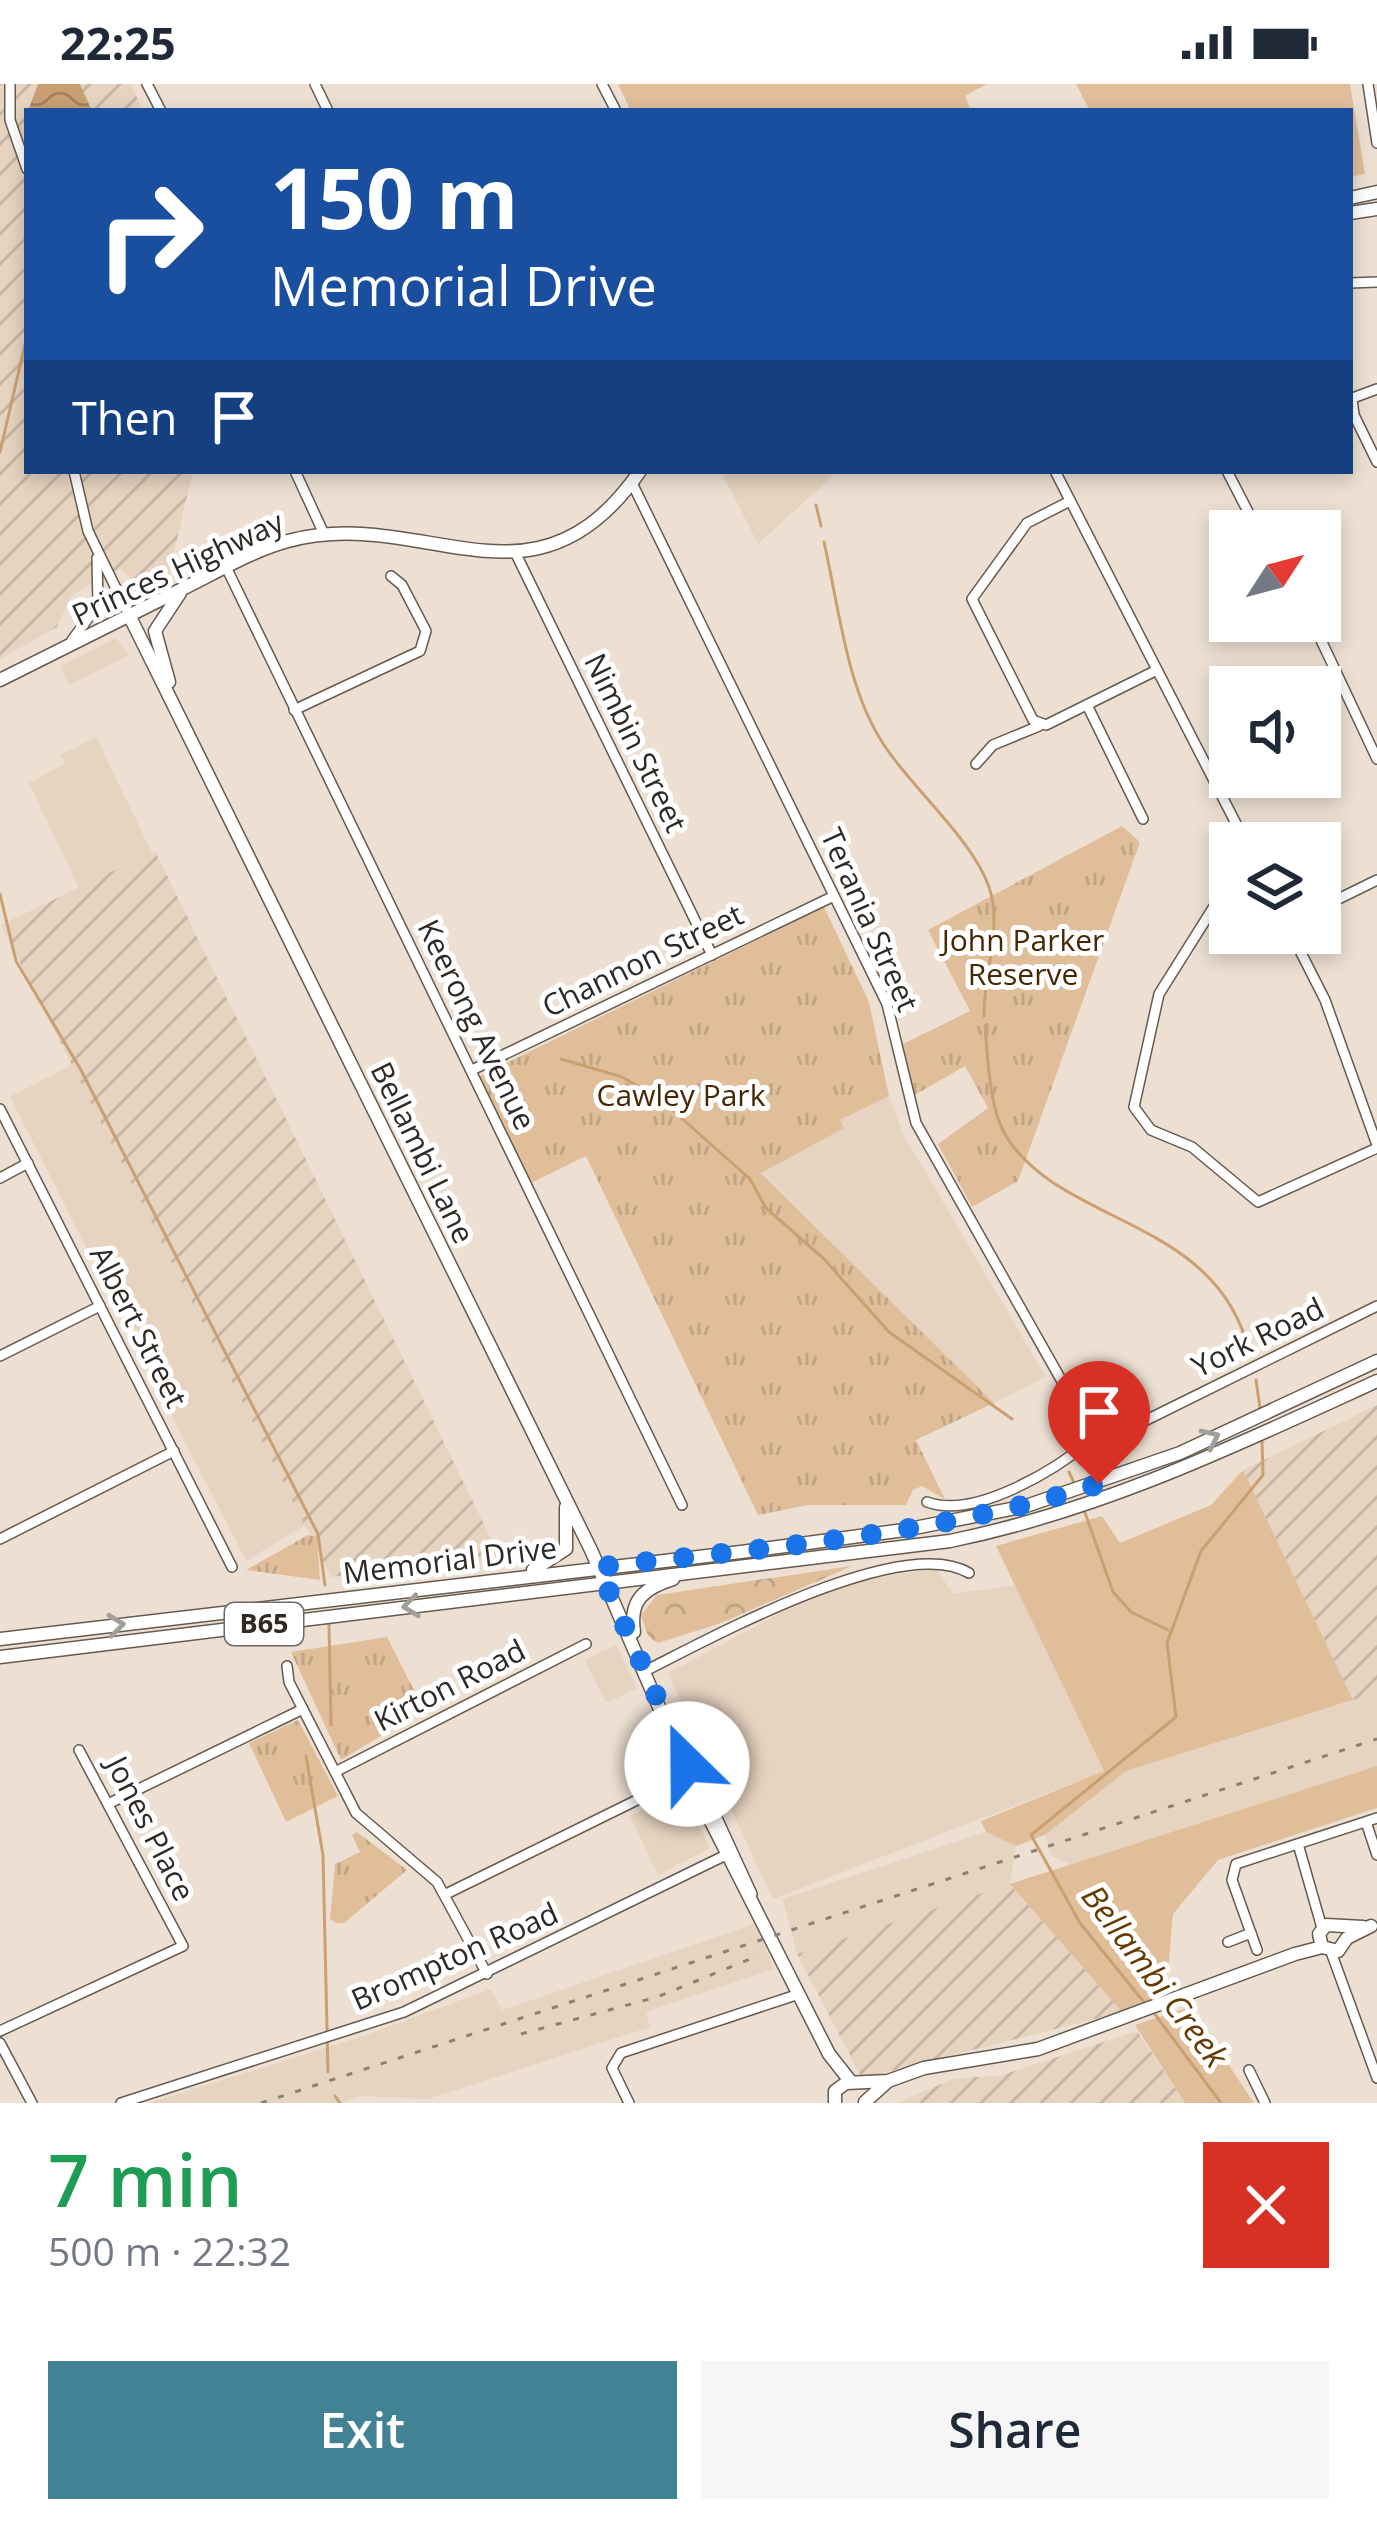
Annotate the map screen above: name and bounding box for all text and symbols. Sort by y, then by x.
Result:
text: 22:25 [60,12,176,73]
text: 150 m [270,139,518,254]
icon: right [72,156,228,312]
text: Memorial Drive [270,248,657,322]
icon: arrive [201,384,267,450]
text: Then [72,387,177,448]
street label: Princes Highway [65,500,291,635]
north arrow [1209,510,1341,642]
map controls [1209,510,1341,954]
street label: Nimbin Street [575,646,697,838]
button: sound [1209,666,1341,798]
street label: Terania Street [812,821,929,1017]
button: layers [1209,822,1341,954]
street label: Channon Street [535,893,750,1026]
street label: Keerong Avenue [409,912,546,1136]
park label: John Parker Reserve [939,919,1104,994]
street label: Bellambi Lane [362,1055,485,1250]
park label: Cawley Park [597,1074,766,1115]
street label: Albert Street [81,1238,198,1414]
street label: York Road [1184,1287,1330,1386]
pin [1048,1361,1150,1484]
icon: arrive [1066,1379,1132,1445]
one-way arrow [1199,1429,1220,1452]
street label: Memorial Drive [341,1526,559,1593]
one-way arrow [402,1592,421,1618]
road number: B65 [225,1603,303,1645]
one-way arrow [106,1613,126,1639]
street label: Kirton Road [367,1629,532,1740]
position arrow [624,1701,750,1827]
street label: Jones Place [96,1746,205,1908]
water label: Bellambi Creek [1072,1875,1240,2078]
street label: Brompton Road [344,1892,564,2020]
text: 7 min [48,2130,242,2228]
button: close [1203,2142,1329,2268]
text: 500 m · 22:32 [48,2224,291,2277]
button: Exit [48,2361,677,2499]
button: Share [701,2361,1329,2499]

